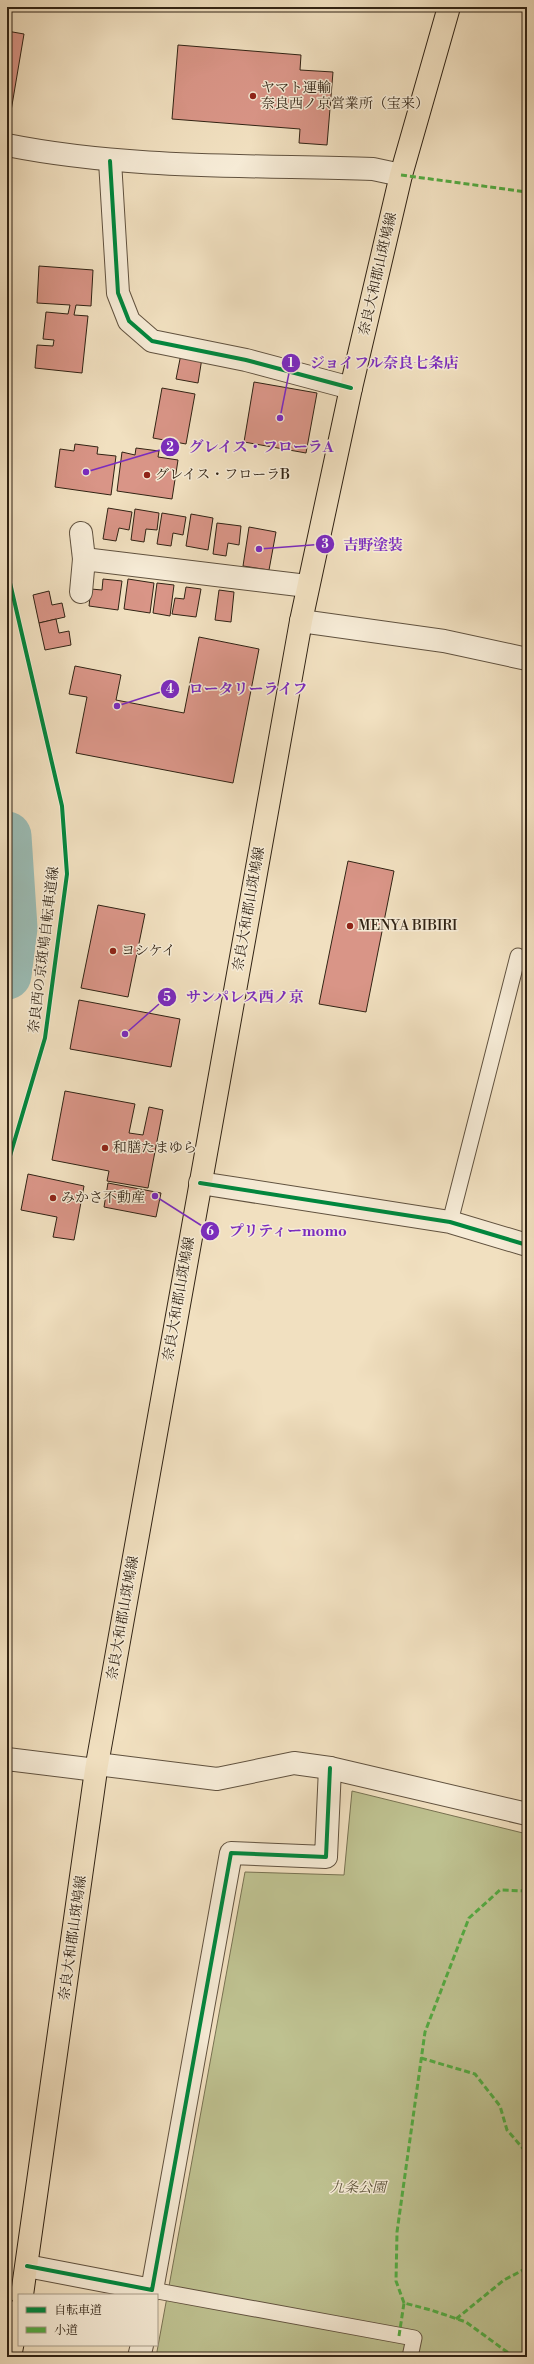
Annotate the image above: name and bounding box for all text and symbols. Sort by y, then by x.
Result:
place label: ヤマト運輸 奈良西ノ京営業所（宝来） [261,79,429,113]
marker: ヤマト運輸 奈良西ノ京営業所（宝来） [248,91,258,101]
street label: 奈良大和郡山斑鳩線 [355,211,401,337]
callout: ジョイフル奈良七条店 [281,349,467,376]
text: ジョイフル奈良七条店 [310,354,458,373]
text: 1 [288,356,294,371]
callout: グレイス・フローラA [160,434,342,461]
text: グレイス・フローラA [189,438,334,457]
text: 2 [166,440,174,455]
place label: グレイス・フローラB [155,466,290,484]
marker: グレイス・フローラB [142,470,152,480]
callout: 吉野塗装 [315,531,411,558]
text: 吉野塗装 [343,536,403,555]
text: 3 [321,537,329,552]
callout: ロータリーライフ [160,675,316,702]
text: ロータリーライフ [188,680,308,699]
text: 4 [166,682,174,697]
street label: 奈良大和郡山斑鳩線 [229,845,269,973]
street label: 奈良西の京斑鳩自転車道線 [25,866,63,1034]
place label: MENYA BIBIRI [358,917,458,935]
marker: MENYA BIBIRI [345,921,355,931]
place label: ヨシケイ [121,942,176,960]
marker: ヨシケイ [108,946,118,956]
callout: サンパレス西ノ京 [157,984,313,1011]
text: サンパレス西ノ京 [186,988,304,1007]
text: 5 [163,990,171,1005]
place label: 和膳たまゆら [113,1139,197,1157]
marker: 和膳たまゆら [100,1143,110,1153]
place label: みかさ不動産 [61,1189,145,1207]
marker: みかさ不動産 [48,1193,58,1203]
callout: プリティーmomo [200,1218,356,1245]
text: プリティーmomo [229,1222,347,1241]
text: 6 [206,1224,214,1239]
street label: 奈良大和郡山斑鳩線 [159,1235,199,1363]
street label: 奈良大和郡山斑鳩線 [103,1554,143,1682]
street label: 奈良大和郡山斑鳩線 [55,1874,91,2002]
park label: 九条公園 [330,2179,388,2197]
legend [18,2294,158,2346]
text: 自転車道 [54,2303,102,2318]
text: 小道 [54,2323,78,2338]

